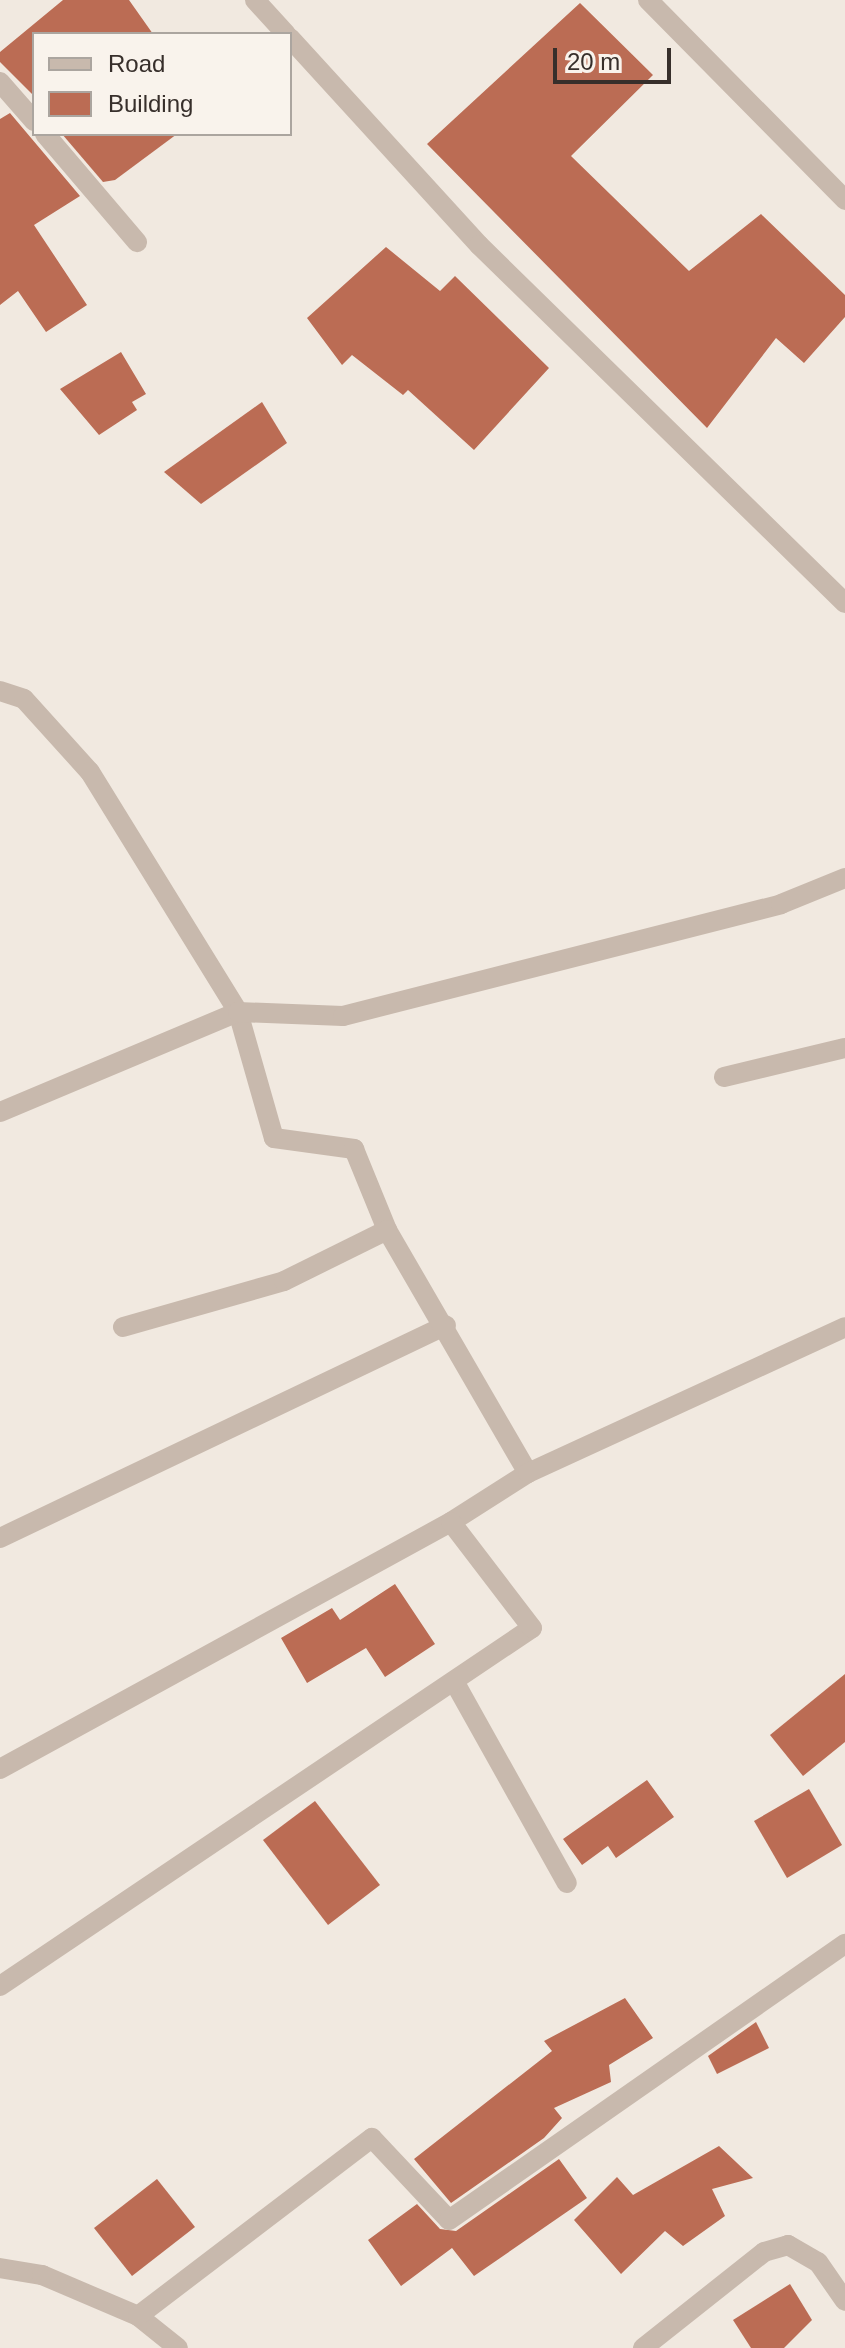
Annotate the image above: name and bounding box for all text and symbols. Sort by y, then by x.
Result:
legend [32,32,292,136]
scale bar [557,32,675,82]
text: 20 m [567,48,620,75]
text: Road [108,50,165,77]
text: Building [108,90,193,117]

